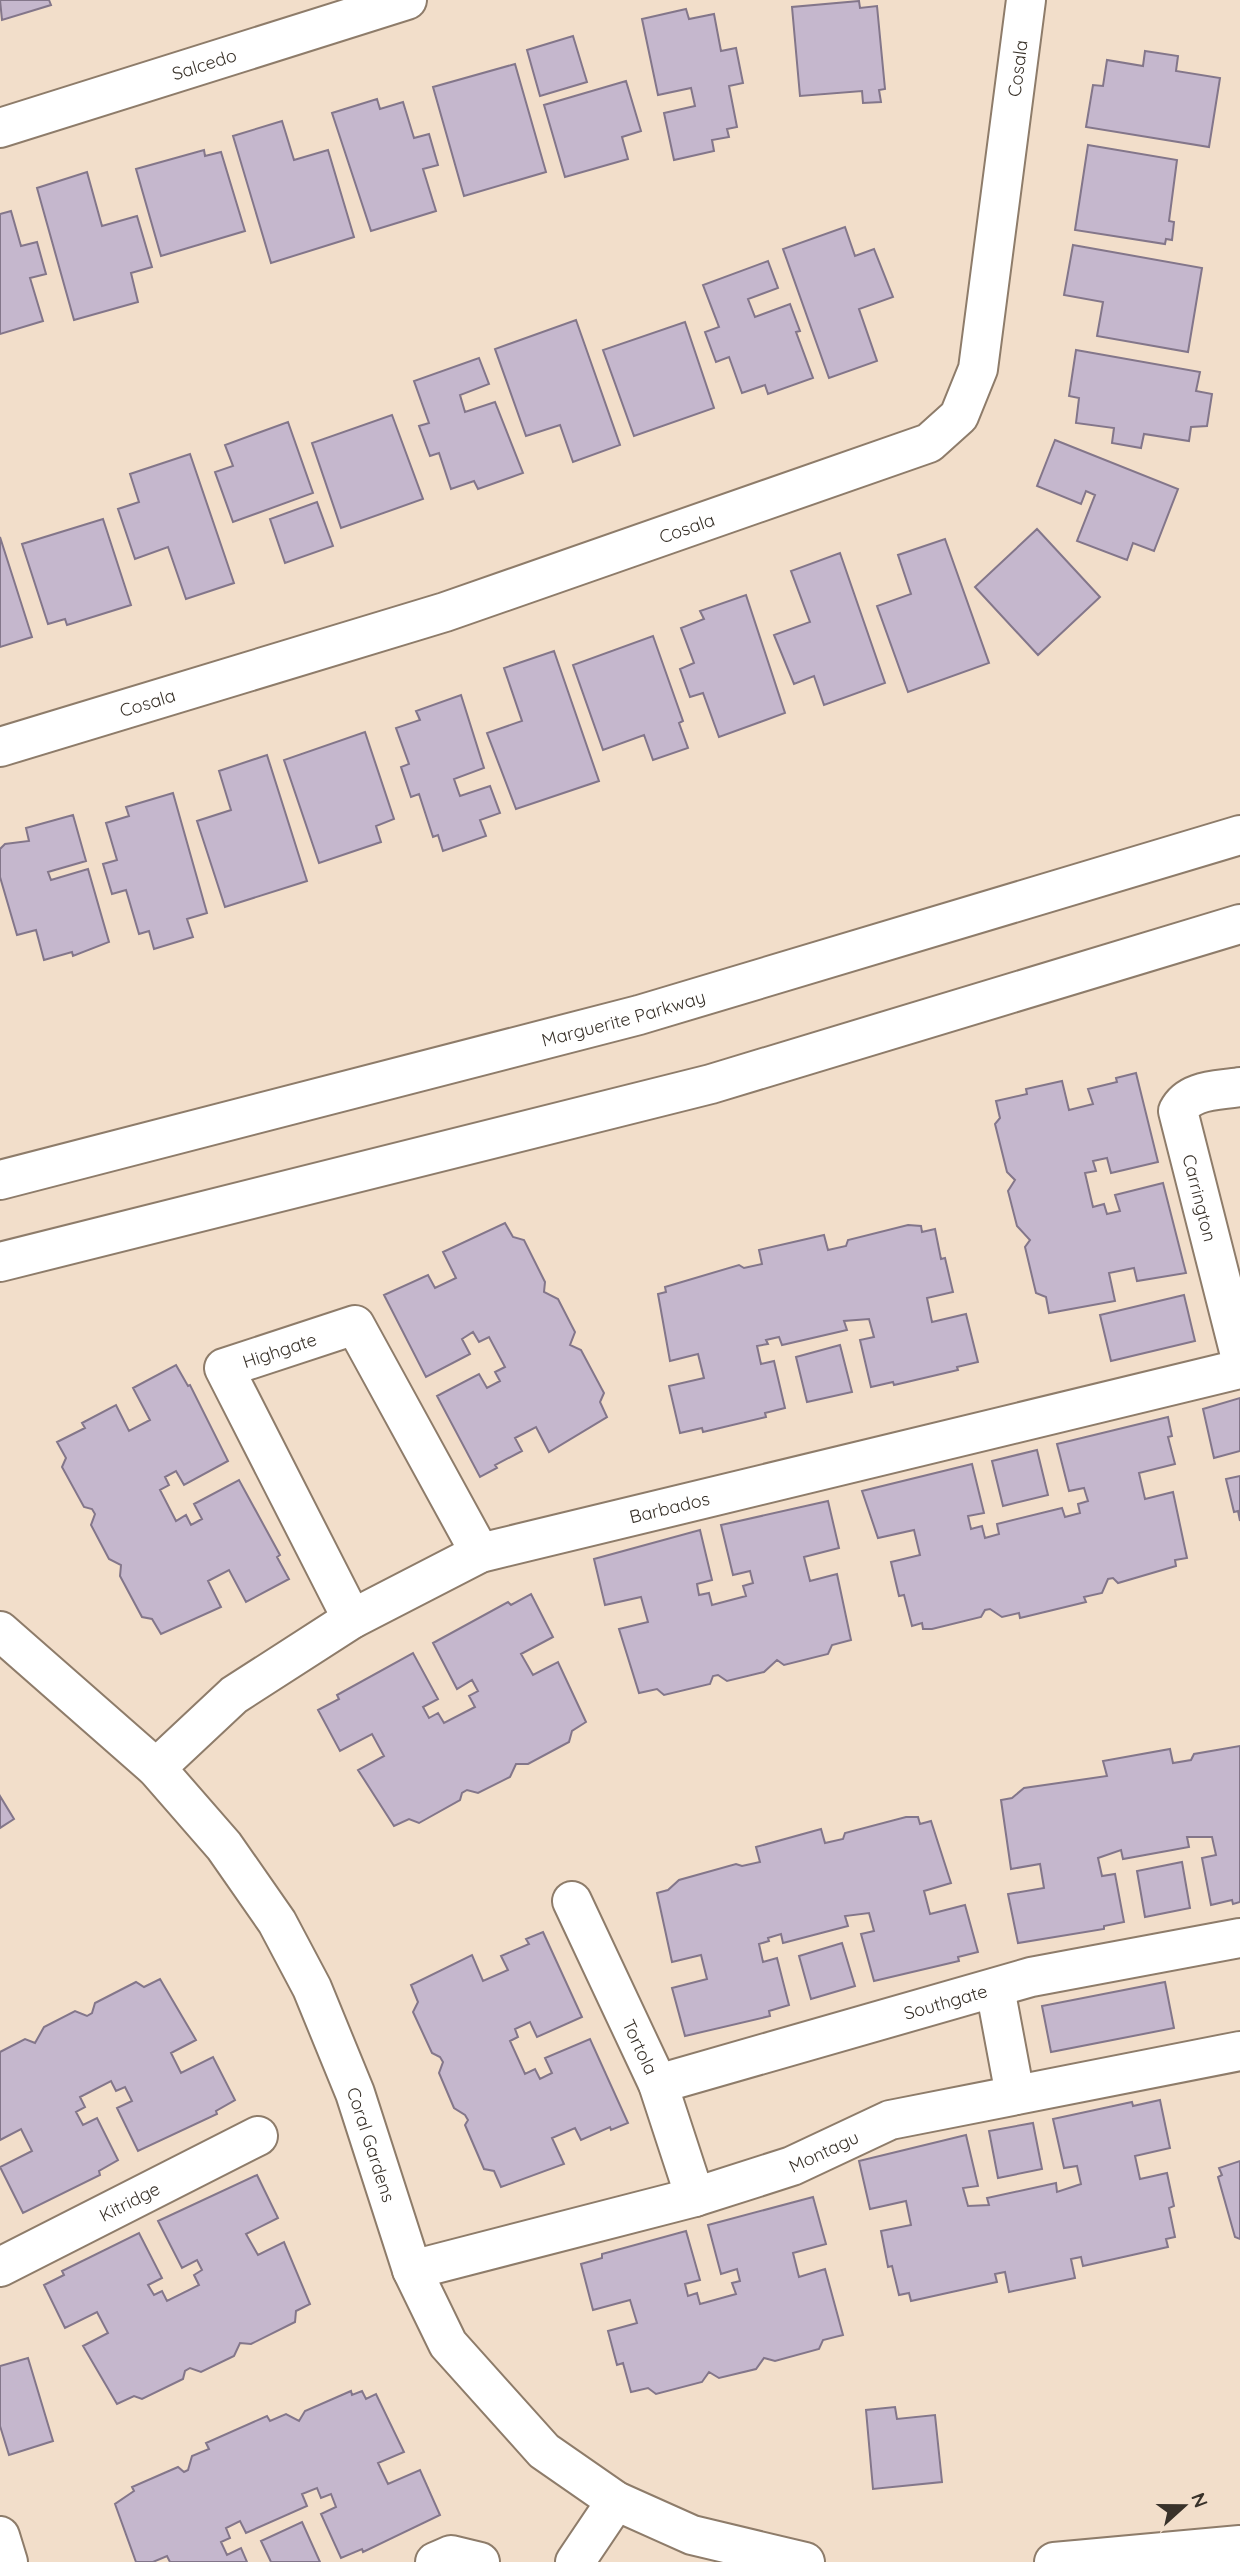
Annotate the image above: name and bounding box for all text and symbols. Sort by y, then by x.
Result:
street label: Cosala [1002,38,1032,98]
street label: Salcedo [169,43,239,85]
street label: Cosala [656,507,717,548]
street label: Cosala [117,683,178,722]
street label: Marguerite Parkway [539,984,708,1051]
street label: Carrington [1178,1152,1222,1244]
street label: Highgate [239,1327,319,1373]
street label: Barbados [627,1486,712,1528]
street label: Southgate [901,1979,990,2024]
street label: Tortola [618,2015,663,2078]
street label: Coral Gardens [342,2084,401,2205]
street label: Montagu [785,2125,862,2177]
street label: Kitridge [95,2176,163,2226]
north arrow [1149,2471,1219,2541]
text: N [1186,2489,1214,2511]

